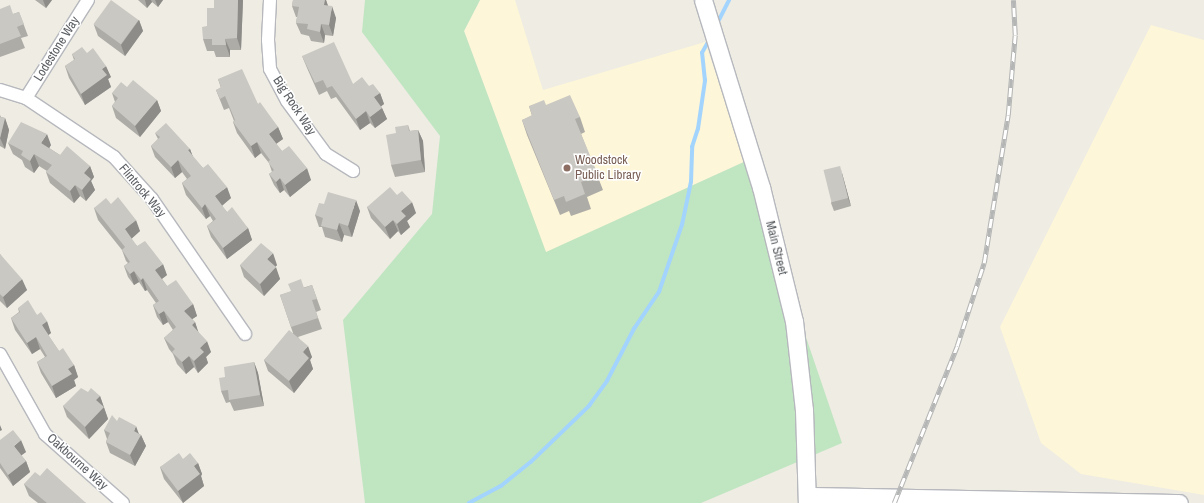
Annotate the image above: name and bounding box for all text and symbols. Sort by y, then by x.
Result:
street label: Lodestone Way [31,14,83,84]
street label: Big Rock Way [269,74,319,138]
place label: Woodstock Public Library [575,153,641,184]
street label: Flintrock Way [115,161,169,221]
marker: Woodstock Public Library [562,163,572,173]
street label: Main Street [762,219,790,277]
street label: Oakbourne Way [43,431,111,493]

